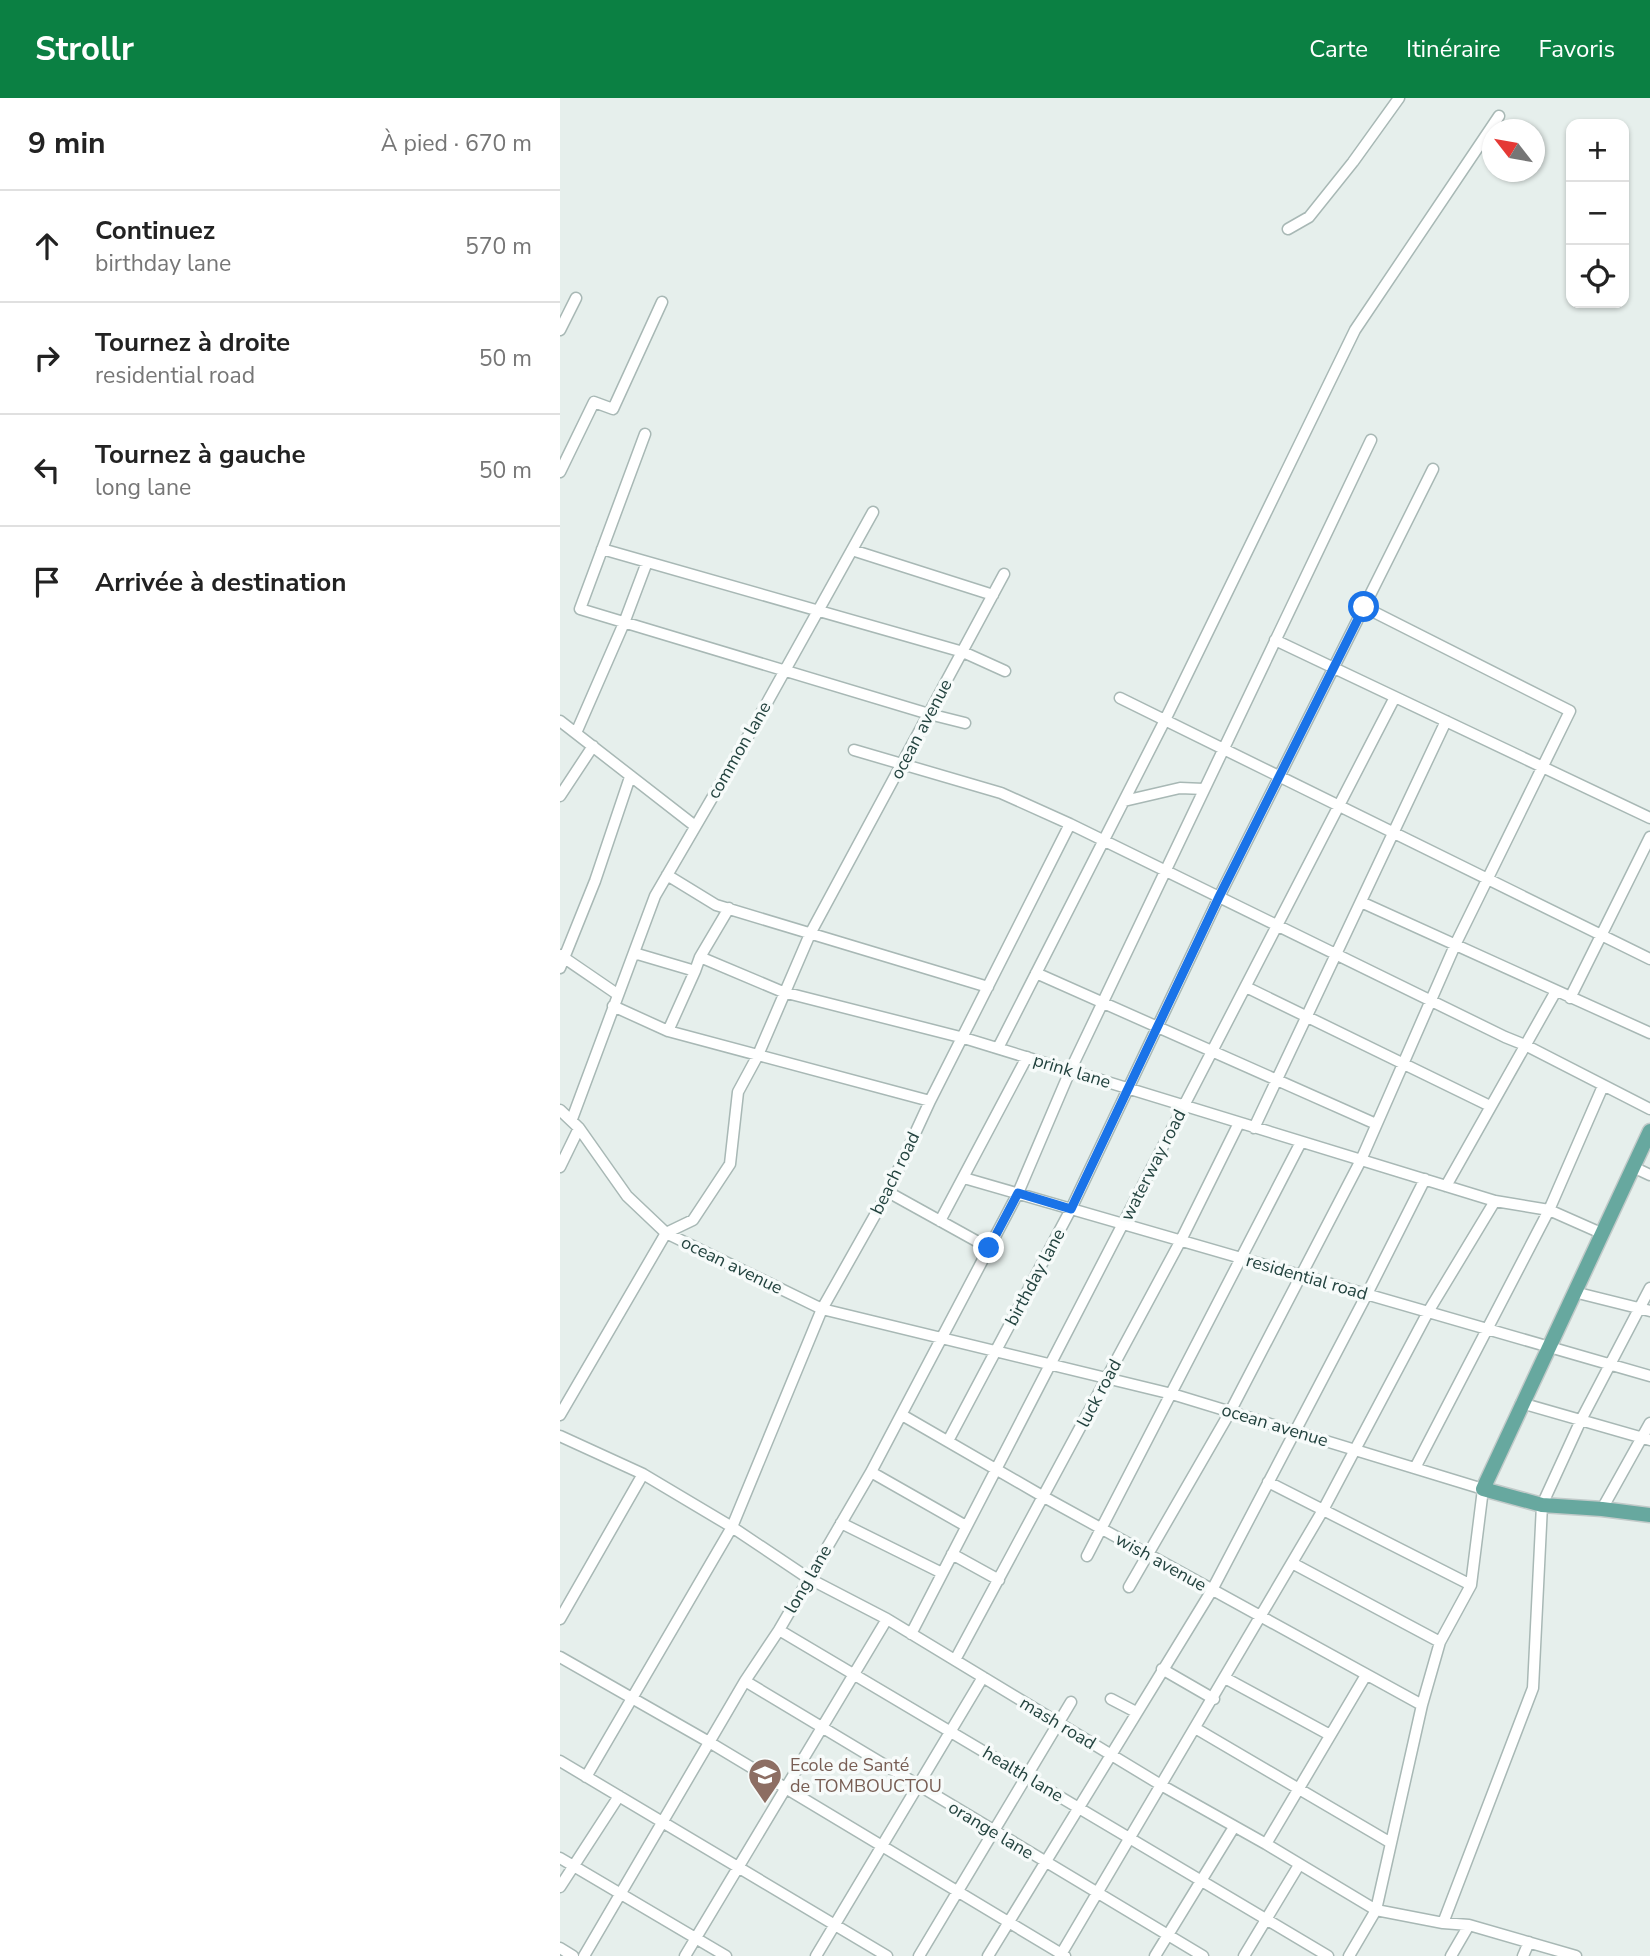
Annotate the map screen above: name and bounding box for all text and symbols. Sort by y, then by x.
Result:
text: Strollr [35,27,134,72]
text: Carte [1309,33,1368,65]
text: Itinéraire [1406,33,1500,65]
text: Favoris [1538,33,1615,65]
north arrow [1482,119,1545,182]
map controls [1566,119,1629,308]
button: + [1566,119,1629,182]
text: 9 min [28,123,106,164]
text: À pied · 670 m [381,128,532,159]
button: − [1566,182,1629,245]
text: Continuez [95,213,215,248]
icon: ahead [28,227,66,265]
text: 570 m [465,231,532,262]
button: locate [1566,245,1629,308]
text: birthday lane [95,248,231,279]
text: Tournez à droite [95,325,290,360]
icon: right [28,339,66,377]
text: 50 m [479,343,532,374]
text: residential road [95,360,255,391]
text: Tournez à gauche [95,437,306,472]
icon: left [28,451,66,489]
text: 50 m [479,455,532,486]
text: long lane [95,472,191,503]
icon: arrive [28,563,66,601]
text: Arrivée à destination [95,565,346,600]
route start [1348,591,1379,622]
street label: ocean avenue [885,675,957,783]
street label: common lane [701,697,777,803]
street label: prink lane [1030,1048,1114,1094]
street label: waterway road [1115,1105,1191,1225]
street label: beach road [865,1128,925,1218]
street label: birthday lane [999,1224,1071,1330]
street label: ocean avenue [677,1230,787,1300]
route end [973,1232,1004,1263]
street label: residential road [1243,1248,1371,1306]
street label: luck road [1071,1355,1127,1431]
street label: ocean avenue [1219,1397,1331,1453]
street label: wish avenue [1111,1527,1211,1597]
street label: long lane [779,1540,837,1618]
street label: mash road [1015,1691,1101,1755]
street label: health lane [978,1740,1068,1808]
place label: Ecole de Santé de TOMBOUCTOU [790,1753,942,1798]
school or university icon: Ecole de Santé de TOMBOUCTOU [746,1756,784,1805]
street label: orange lane [944,1795,1038,1865]

